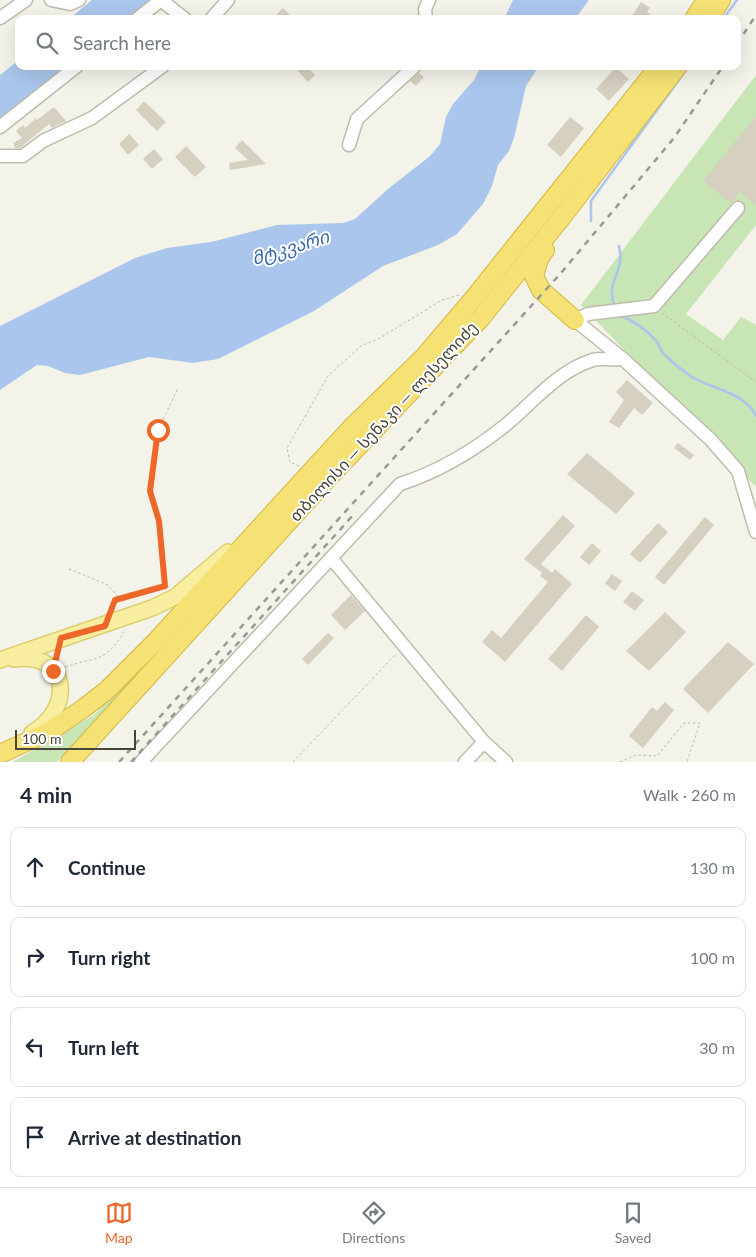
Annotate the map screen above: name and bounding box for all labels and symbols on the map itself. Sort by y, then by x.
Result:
water label: მტკვარი [249,225,332,270]
street label: თბილისი — სენაკი — ლესელიძე [285,317,482,526]
route start [147,419,170,442]
route end [42,660,65,683]
scale bar [15,727,136,750]

